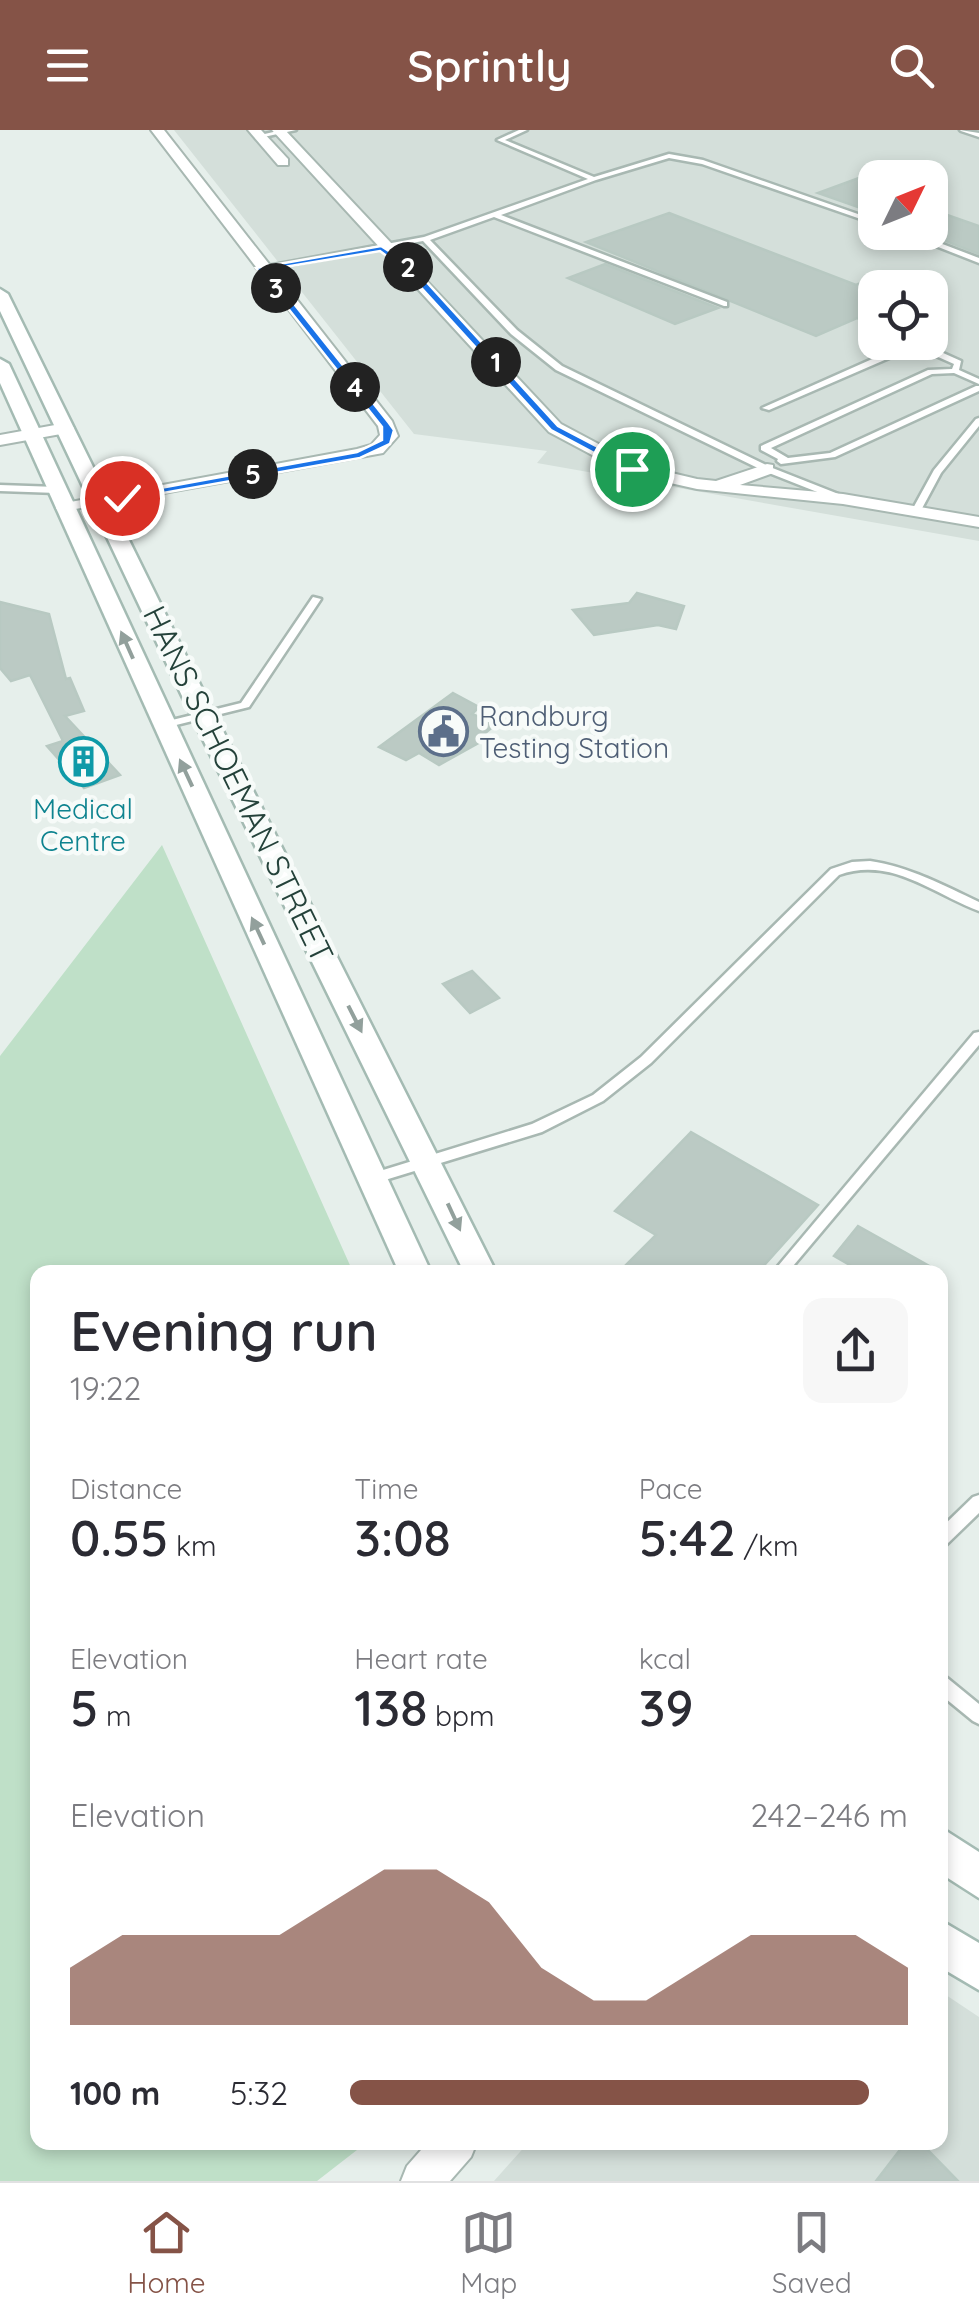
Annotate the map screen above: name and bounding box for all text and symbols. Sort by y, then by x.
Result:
text: Sprintly [407,37,572,93]
icon: menu [40,38,95,93]
icon: search [884,38,939,93]
north arrow [858,160,948,250]
map controls [858,160,948,360]
pin: 2 [383,242,433,292]
text: 2 [400,249,416,284]
pin: 3 [251,263,301,313]
text: 3 [268,270,284,305]
button: locate [858,270,948,360]
pin: 1 [471,337,521,387]
text: 1 [491,344,501,379]
pin: 4 [330,362,380,412]
text: 4 [347,369,363,404]
pin [590,427,675,512]
icon: arrive [605,442,660,497]
pin: 5 [228,449,278,499]
pin [80,456,165,541]
text: 5 [245,456,261,491]
icon: check [95,471,150,526]
street label: HANS SCHOEMAN STREET [135,599,343,969]
one-way arrow [119,630,135,660]
place label: Randburg Testing Station [479,698,669,765]
public building icon: Randburg Testing Station [418,705,470,757]
building icon: Medical Centre [57,735,109,787]
one-way arrow [178,758,194,788]
place label: Medical Centre [33,791,133,858]
one-way arrow [250,916,266,946]
one-way arrow [347,1004,364,1033]
one-way arrow [446,1203,463,1232]
text: Evening run [70,1296,378,1365]
button: share [803,1298,908,1403]
text: 19:22 [70,1368,141,1408]
text: Distance [70,1471,182,1506]
text: Time [354,1471,419,1506]
text: Pace [639,1471,703,1506]
text: 0.55 [70,1506,168,1569]
text: 3:08 [354,1506,451,1569]
text: 5:42 [639,1506,736,1569]
text: km [168,1528,216,1563]
text: /km [736,1528,799,1563]
text: Elevation [70,1641,188,1676]
text: Heart rate [354,1641,488,1676]
text: kcal [639,1641,691,1676]
text: 5 [70,1676,98,1739]
text: 138 [354,1676,427,1739]
text: 39 [639,1676,694,1739]
text: m [98,1698,132,1733]
text: bpm [427,1698,495,1733]
text: Elevation [70,1795,205,1835]
text: 242–246 m [751,1795,908,1835]
text: 100 m [70,2073,160,2113]
text: 5:32 [230,2073,288,2113]
tab: Home [127,2205,206,2300]
tab: Map [460,2205,517,2300]
tab: Saved [772,2205,852,2300]

